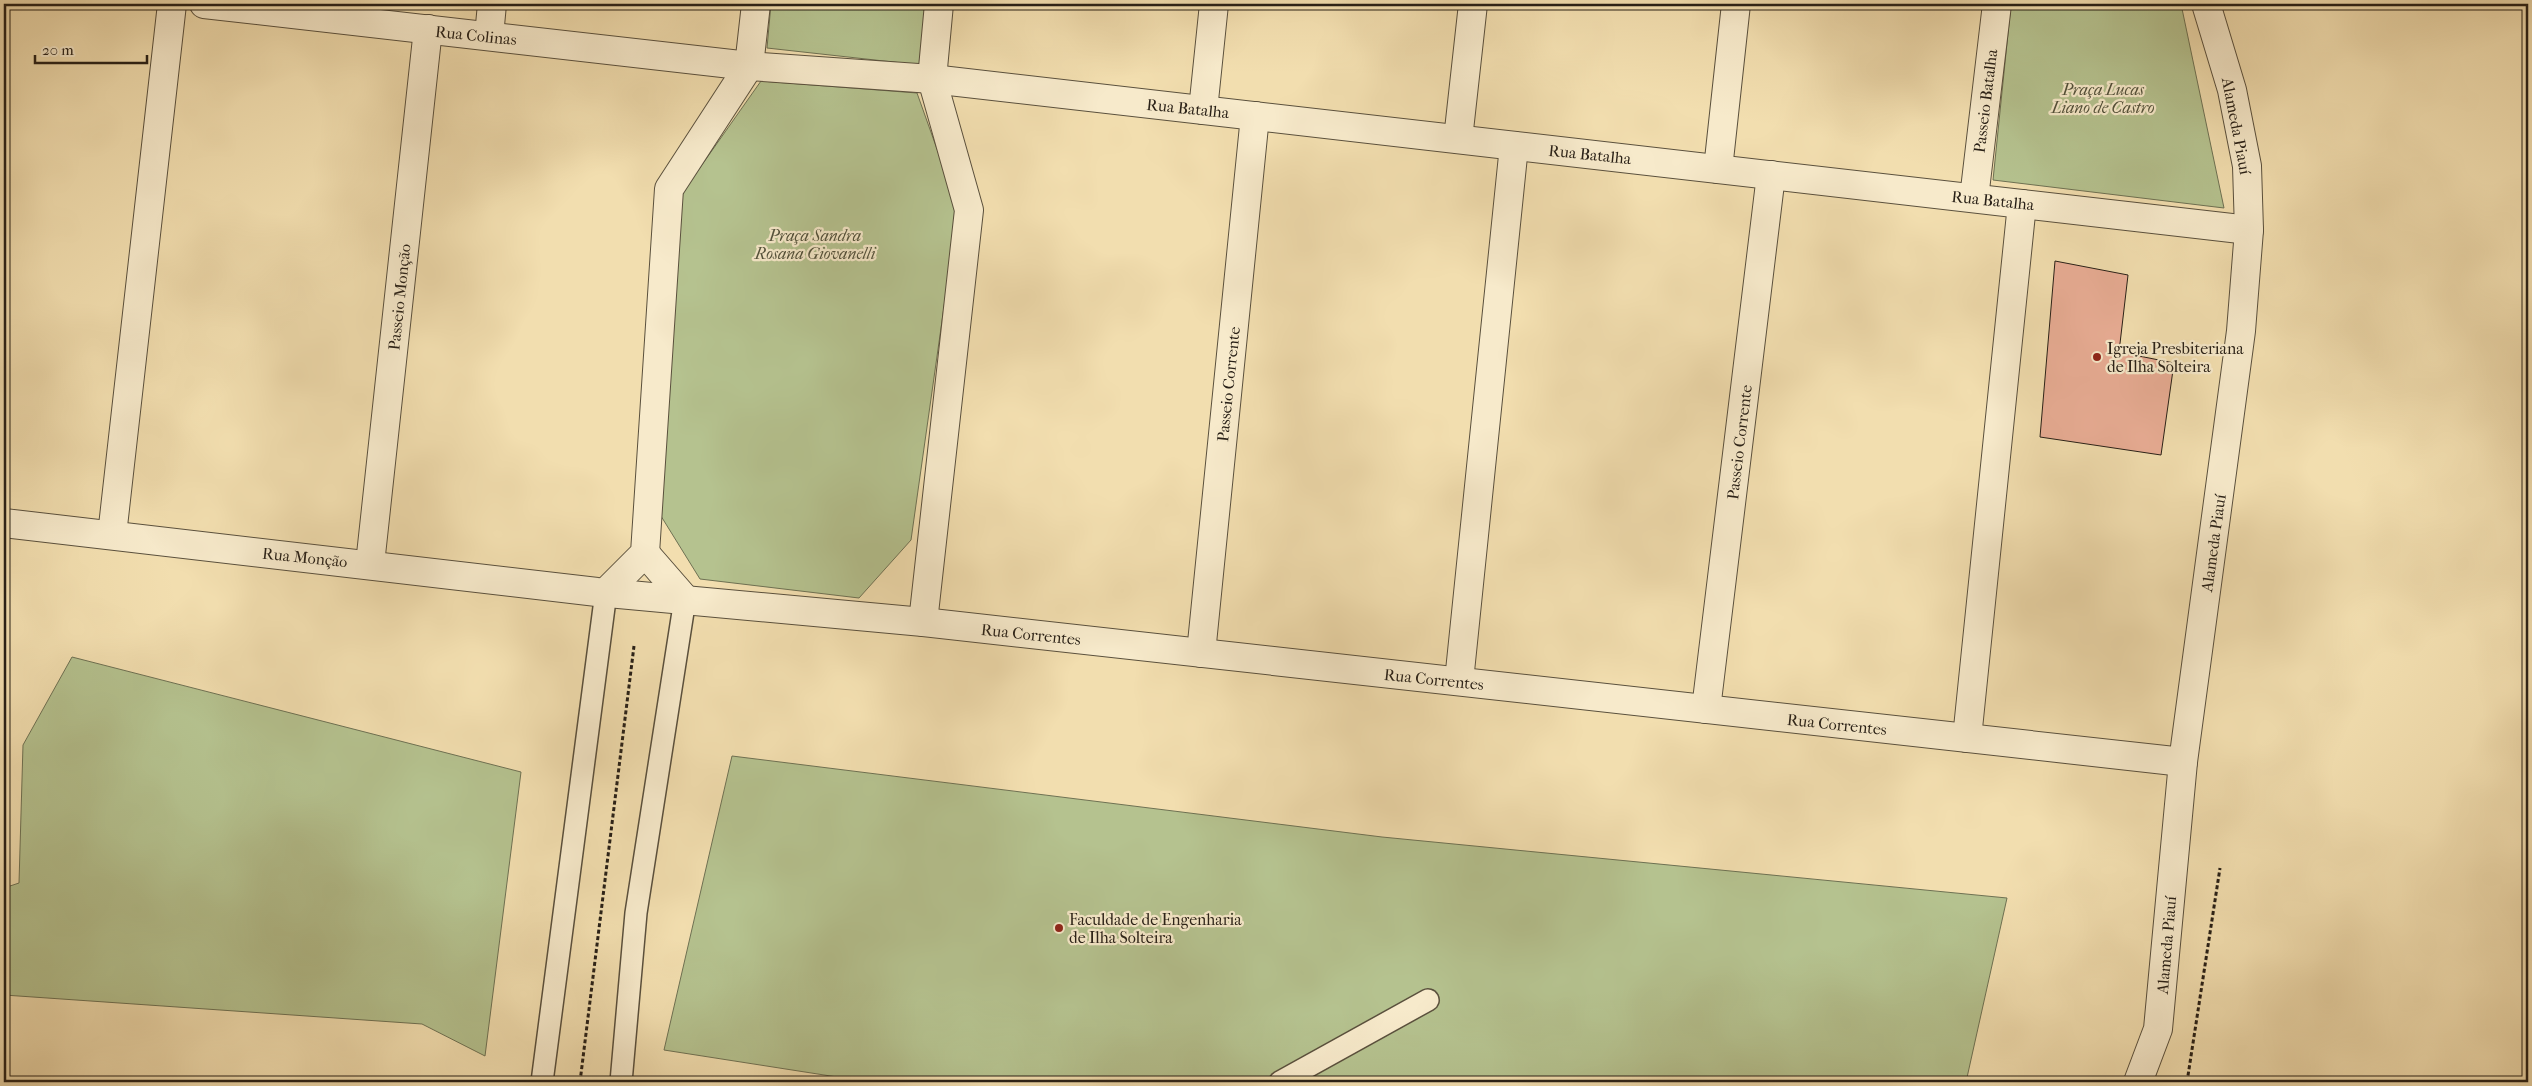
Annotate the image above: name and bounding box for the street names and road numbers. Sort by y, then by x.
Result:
street label: Rua Colinas [434,22,518,49]
street label: Passeio Batalha [1970,47,2001,154]
street label: Alameda Piauí [2218,75,2255,176]
street label: Rua Batalha [1146,95,1231,122]
street label: Rua Batalha [1548,141,1633,168]
street label: Rua Batalha [1951,187,2036,214]
street label: Passeio Monção [384,243,415,351]
street label: Passeio Corrente [1213,325,1244,443]
street label: Passeio Corrente [1723,383,1756,501]
street label: Alameda Piauí [2197,493,2230,594]
street label: Rua Monção [261,544,348,571]
street label: Rua Correntes [980,620,1082,649]
street label: Rua Correntes [1383,665,1485,694]
street label: Rua Correntes [1786,710,1888,739]
street label: Alameda Piauí [2153,895,2180,996]

